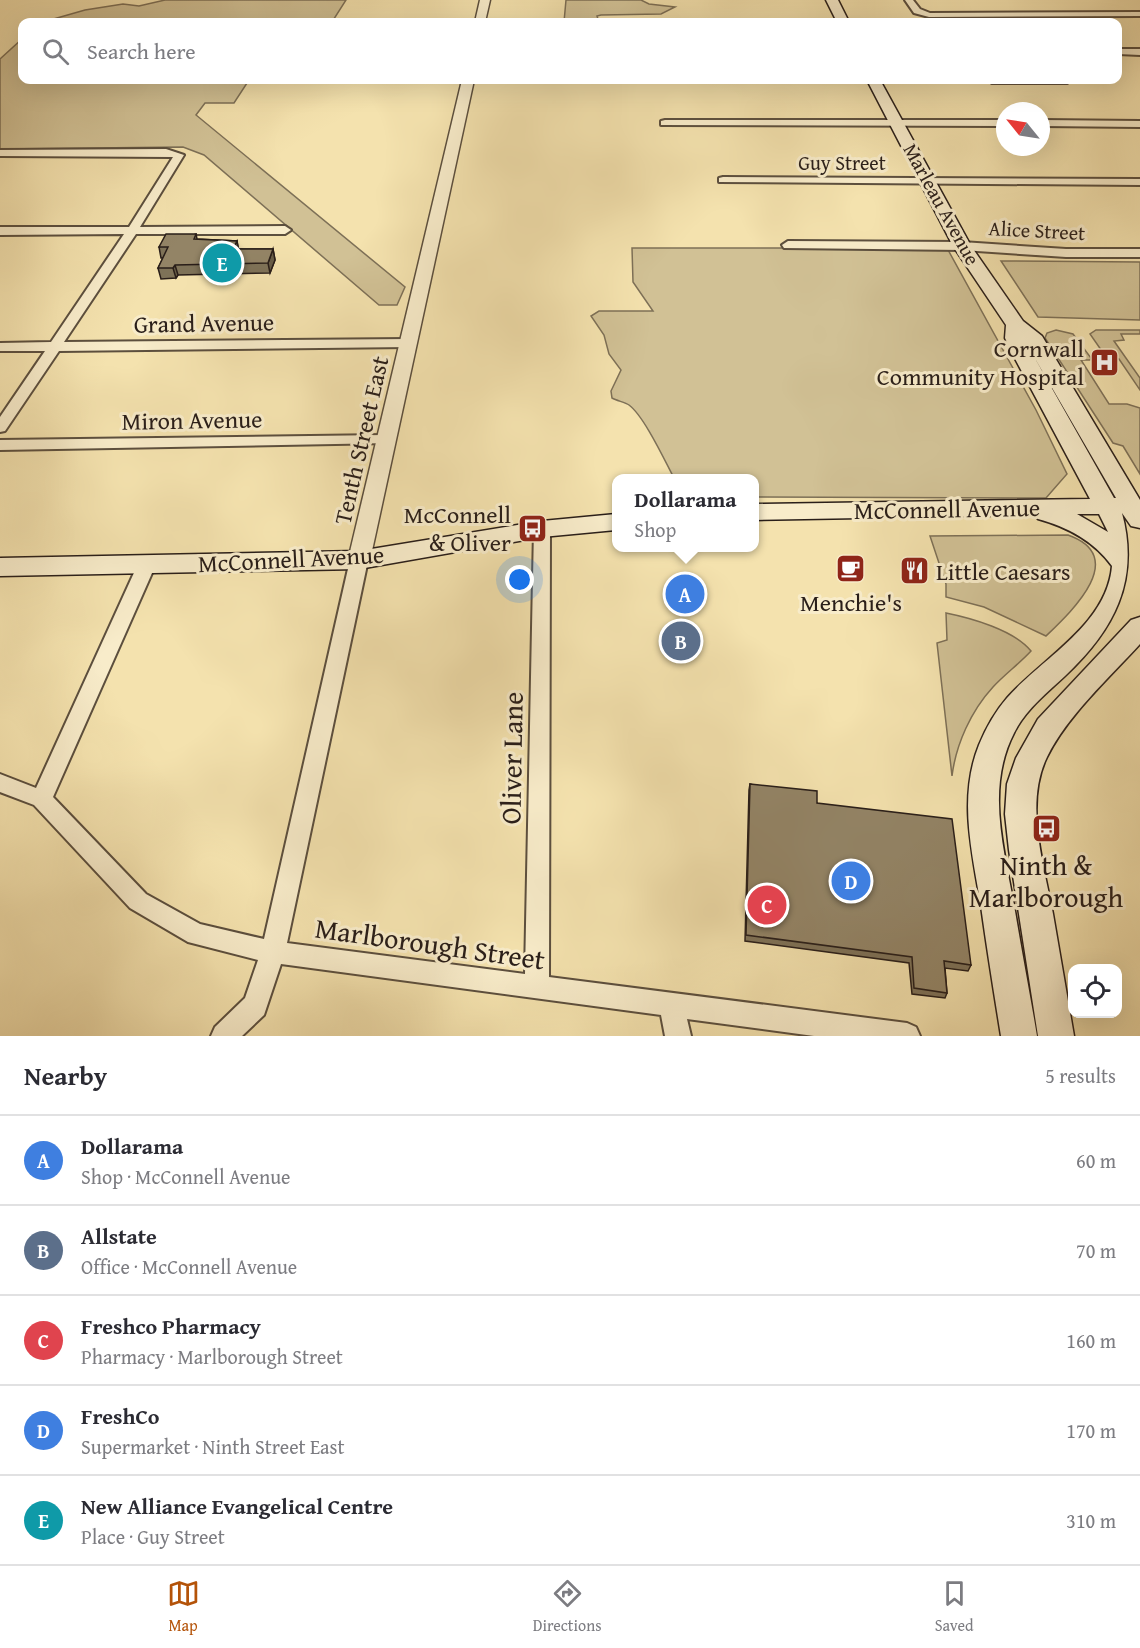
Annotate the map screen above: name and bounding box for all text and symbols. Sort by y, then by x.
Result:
search box [18,18,1122,84]
icon: search [39,35,72,68]
text: Search here [87,35,196,67]
north arrow [996,102,1050,156]
street label: Marleau Avenue [897,138,987,270]
street label: Guy Street [798,148,886,177]
street label: Alice Street [988,213,1086,247]
pin: E [202,240,242,286]
street label: Grand Avenue [133,304,275,342]
place label: Cornwall Community Hospital [877,331,1084,394]
hospital icon: Cornwall Community Hospital [1089,346,1121,378]
street label: Tenth Street East [325,352,398,528]
street label: Miron Avenue [121,401,263,439]
popup [612,474,759,552]
text: Dollarama [634,483,737,515]
street label: McConnell Avenue [854,490,1040,528]
place label: McConnell & Oliver [404,497,511,560]
bus stop icon: McConnell & Oliver [516,512,548,544]
text: Shop [634,515,676,544]
street label: McConnell Avenue [197,537,385,581]
cafe icon: Menchie's [835,553,867,585]
place label: Little Caesars [936,554,1071,589]
restaurant icon: Little Caesars [899,555,931,587]
your location [505,565,534,594]
pin: A [666,572,704,616]
place label: Menchie's [800,585,902,620]
pin: B [662,618,700,664]
street label: Oliver Lane [489,691,533,825]
bus stop icon: Ninth & Marlborough [1030,812,1062,844]
place label: Ninth & Marlborough [969,844,1124,917]
pin: D [832,858,870,904]
pin: C [748,882,786,928]
street label: Marlborough Street [312,907,548,979]
map controls [1068,964,1122,1018]
button: locate [1068,964,1122,1018]
text: Nearby [24,1056,107,1095]
text: 5 results [1045,1061,1116,1090]
text: Dollarama [81,1130,183,1162]
text: A [37,1146,50,1175]
text: 60 m [1076,1146,1116,1175]
text: Shop · McConnell Avenue [81,1162,290,1191]
text: Allstate [81,1220,157,1252]
text: B [37,1236,50,1265]
text: 70 m [1076,1236,1116,1265]
text: Office · McConnell Avenue [81,1252,297,1281]
text: Freshco Pharmacy [81,1310,261,1342]
text: C [38,1326,49,1355]
text: 160 m [1066,1326,1116,1355]
text: Pharmacy · Marlborough Street [81,1342,343,1371]
text: FreshCo [81,1400,160,1432]
text: D [37,1416,50,1445]
text: 170 m [1066,1416,1116,1445]
text: Supermarket · Ninth Street East [81,1432,345,1461]
text: New Alliance Evangelical Centre [81,1490,393,1522]
text: E [38,1506,49,1535]
text: 310 m [1066,1506,1116,1535]
text: Place · Guy Street [81,1522,225,1551]
tab: Map [167,1577,200,1637]
tab: Directions [533,1577,602,1637]
tab: Saved [935,1577,973,1637]

